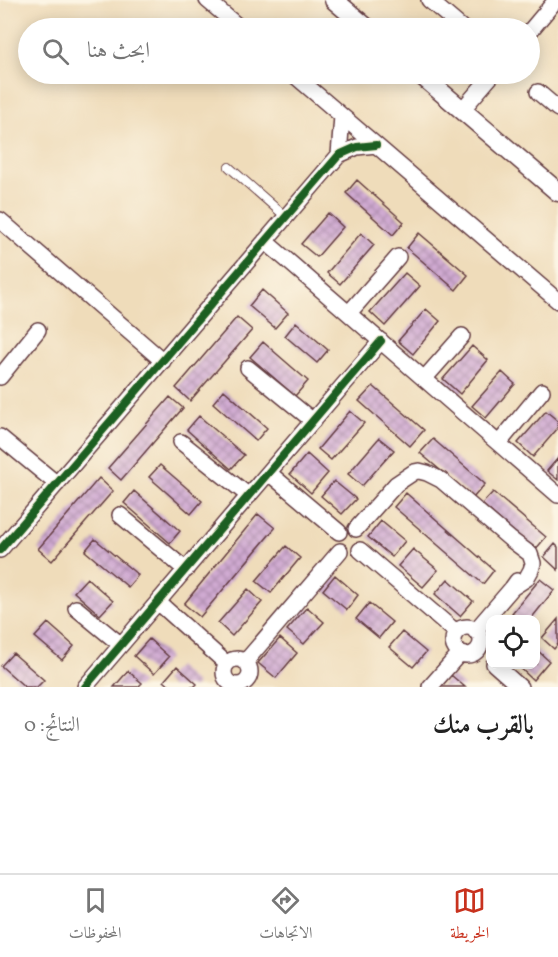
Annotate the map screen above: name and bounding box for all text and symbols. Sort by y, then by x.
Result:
search box [18,18,540,84]
icon: search [39,35,72,68]
text: ابحث هنا [87,36,150,67]
map controls [486,615,540,669]
button: locate [486,615,540,669]
text: بالقرب منك [433,708,534,744]
text: النتائج: 0 [24,712,80,740]
tab: المحفوظات [69,884,122,948]
tab: الاتجاهات [259,884,313,948]
tab: الخريطة [450,884,489,948]

